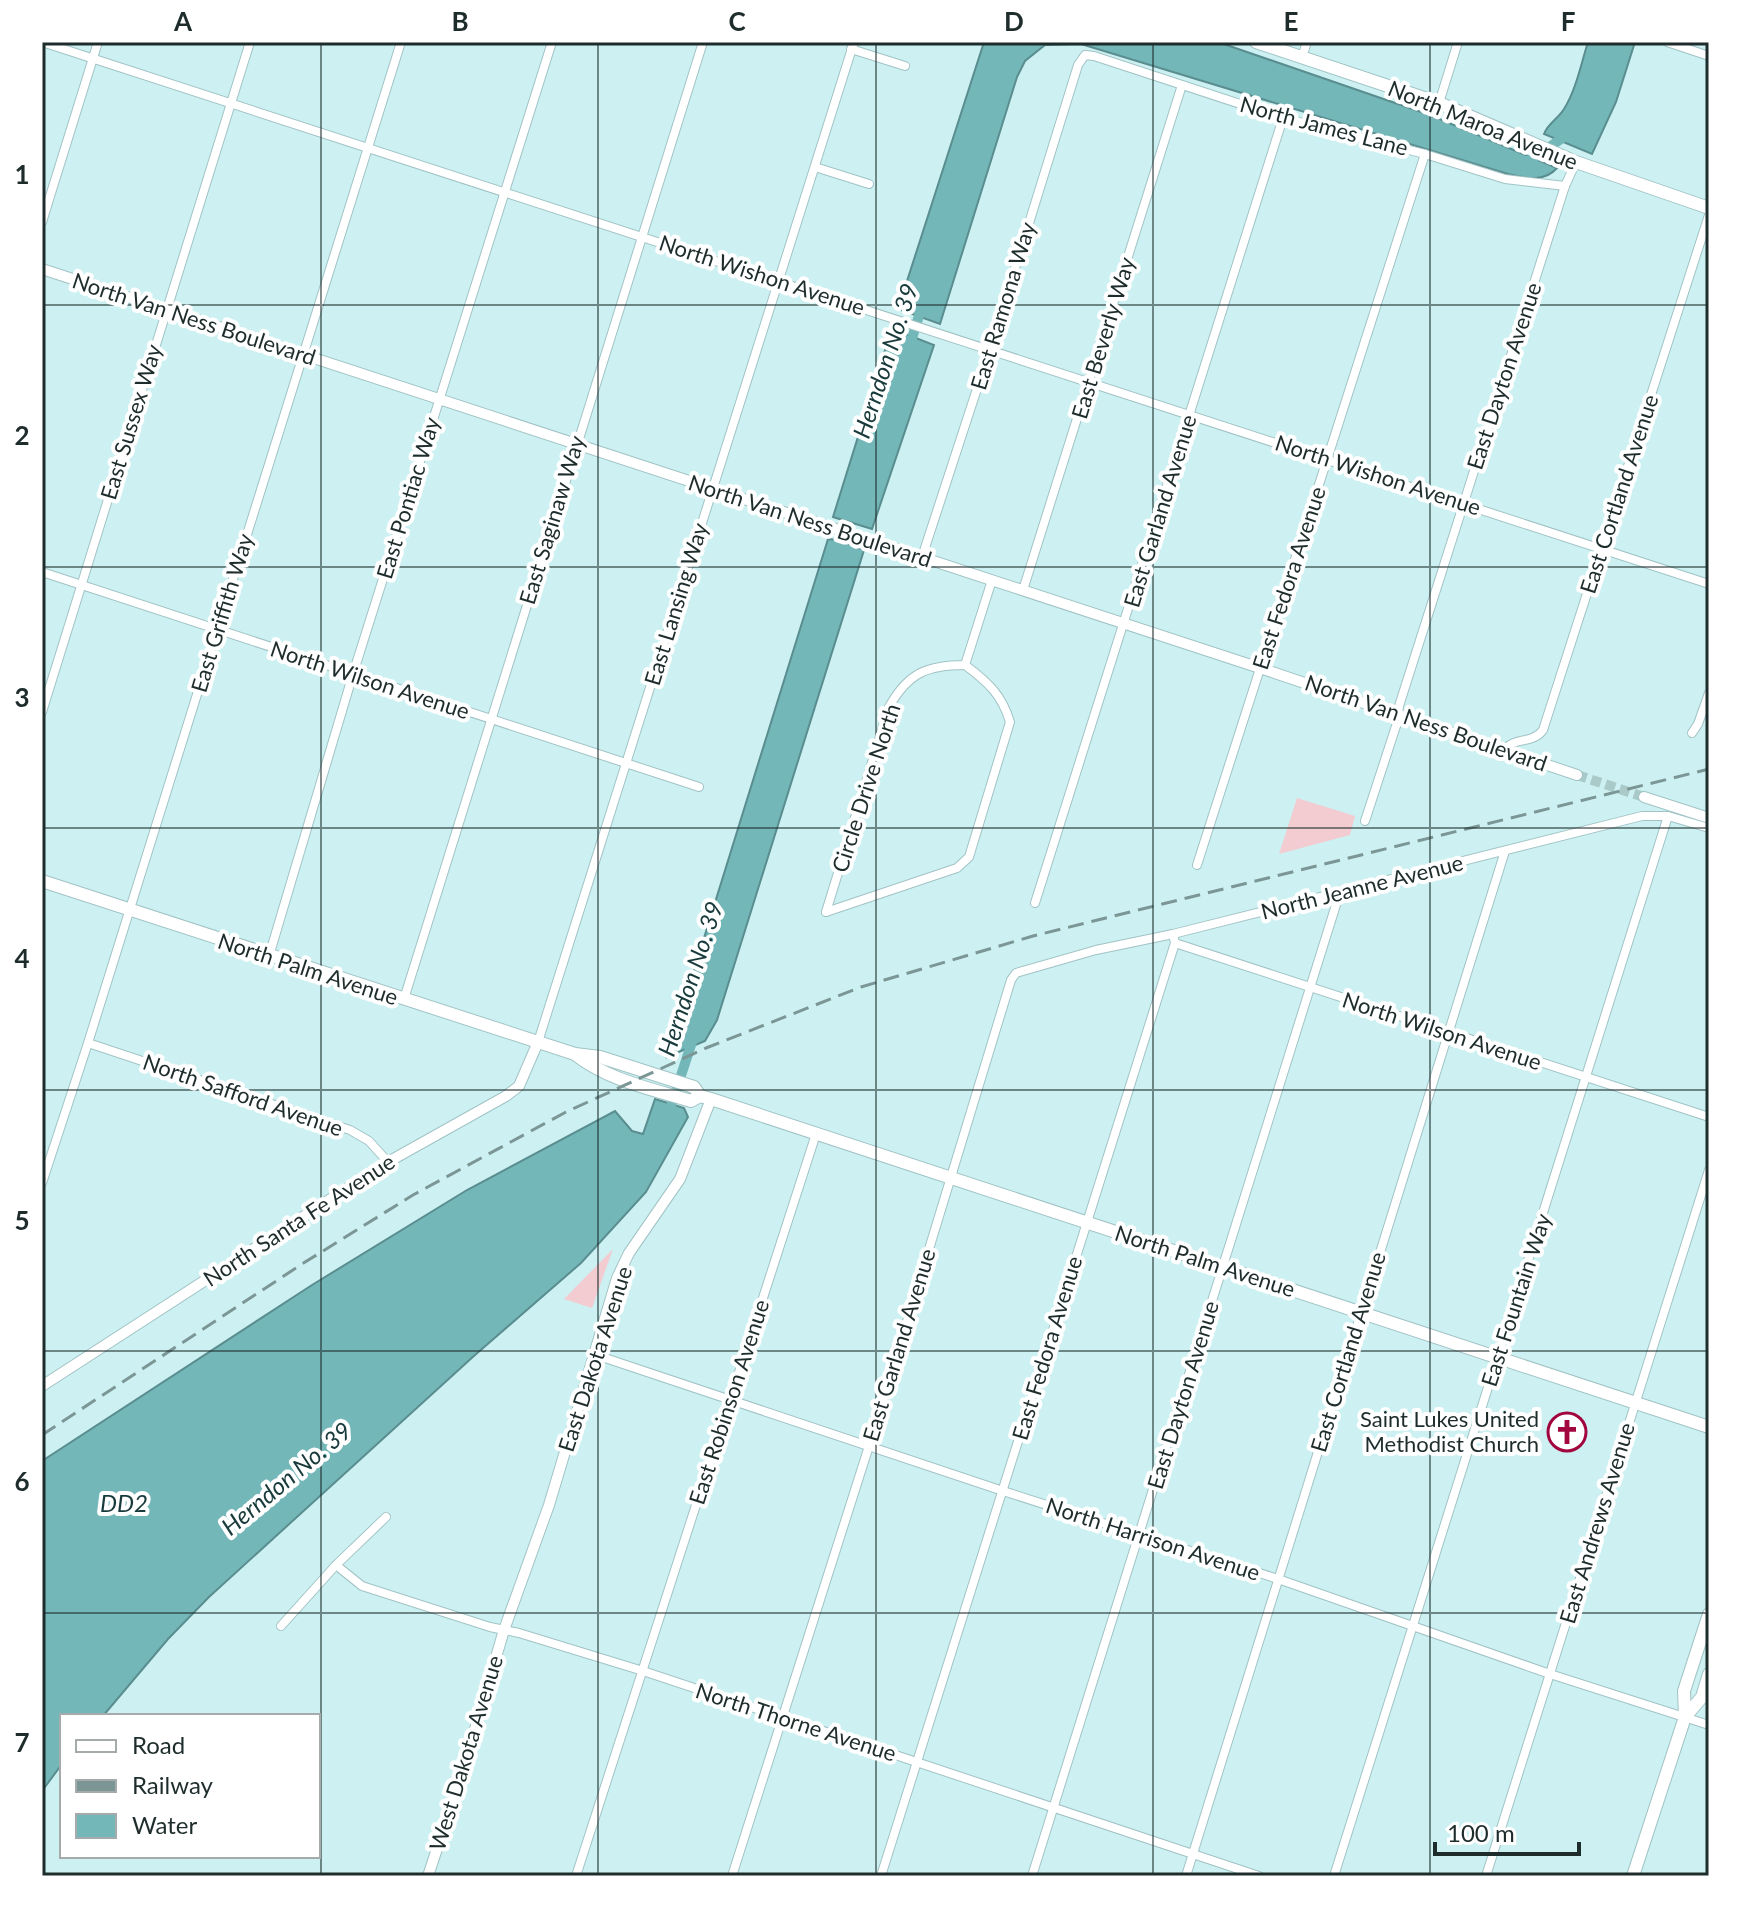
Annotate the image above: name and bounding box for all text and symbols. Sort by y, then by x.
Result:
text: A [173,5,193,37]
text: B [451,5,469,37]
text: C [728,5,746,37]
text: D [1004,5,1024,37]
text: E [1284,5,1298,37]
text: F [1561,5,1575,37]
street label: North Maroa Avenue [1384,74,1582,175]
street label: North James Lane [1237,90,1411,161]
text: 1 [14,158,30,190]
street label: East Ramona Way [964,218,1041,393]
street label: North Wishon Avenue [656,229,868,321]
street label: East Beverly Way [1065,253,1140,422]
street label: North Van Ness Boulevard [69,266,319,371]
street label: East Dayton Avenue [1461,279,1547,473]
water label: Herndon No. 39 [846,280,923,441]
street label: East Sussex Way [94,340,167,503]
street label: East Cortland Avenue [1574,391,1663,597]
street label: East Garland Avenue [1117,411,1202,610]
street label: East Pontiac Way [370,413,445,582]
text: 2 [14,419,30,451]
street label: North Wishon Avenue [1272,429,1484,521]
street label: East Saginaw Way [513,432,590,607]
street label: North Van Ness Boulevard [685,468,935,573]
street label: East Fedora Avenue [1246,483,1331,673]
street label: East Lansing Way [638,519,713,688]
street label: East Griffith Way [185,530,259,695]
street label: North Wilson Avenue [267,635,473,724]
street label: North Van Ness Boulevard [1302,668,1551,777]
text: 3 [14,681,30,713]
street label: Circle Drive North [826,700,906,876]
street label: North Jeanne Avenue [1258,848,1466,925]
water label: Herndon No. 39 [651,898,728,1059]
street label: North Palm Avenue [215,927,402,1010]
text: 4 [14,942,30,974]
street label: North Wilson Avenue [1339,986,1545,1075]
street label: North Safford Avenue [140,1048,347,1141]
street label: North Santa Fe Avenue [198,1148,400,1292]
text: 5 [14,1204,30,1236]
street label: East Fountain Way [1475,1209,1556,1390]
street label: North Palm Avenue [1112,1219,1299,1302]
street label: East Garland Avenue [856,1245,941,1444]
street label: East Cortland Avenue [1304,1249,1391,1455]
street label: East Fedora Avenue [1006,1253,1087,1443]
street label: East Dakota Avenue [552,1263,637,1455]
street label: East Robinson Avenue [683,1296,774,1508]
street label: East Dayton Avenue [1141,1298,1224,1492]
place label: Saint Lukes United Methodist Church [1360,1405,1539,1457]
church icon: Saint Lukes United Methodist Church [1546,1411,1588,1453]
water label: Herndon No. 39 [215,1415,357,1541]
street label: East Andrews Avenue [1553,1419,1640,1627]
text: 6 [14,1465,30,1497]
water label: DD2 [100,1488,148,1517]
street label: North Harrison Avenue [1043,1491,1264,1586]
street label: West Dakota Avenue [423,1652,508,1854]
street label: North Thorne Avenue [692,1676,900,1767]
legend [60,1714,320,1858]
text: 7 [14,1726,30,1758]
text: Road [132,1730,185,1759]
text: Railway [132,1770,214,1799]
scale bar [1435,1806,1579,1856]
text: Water [132,1810,197,1839]
text: 100 m [1447,1818,1515,1847]

